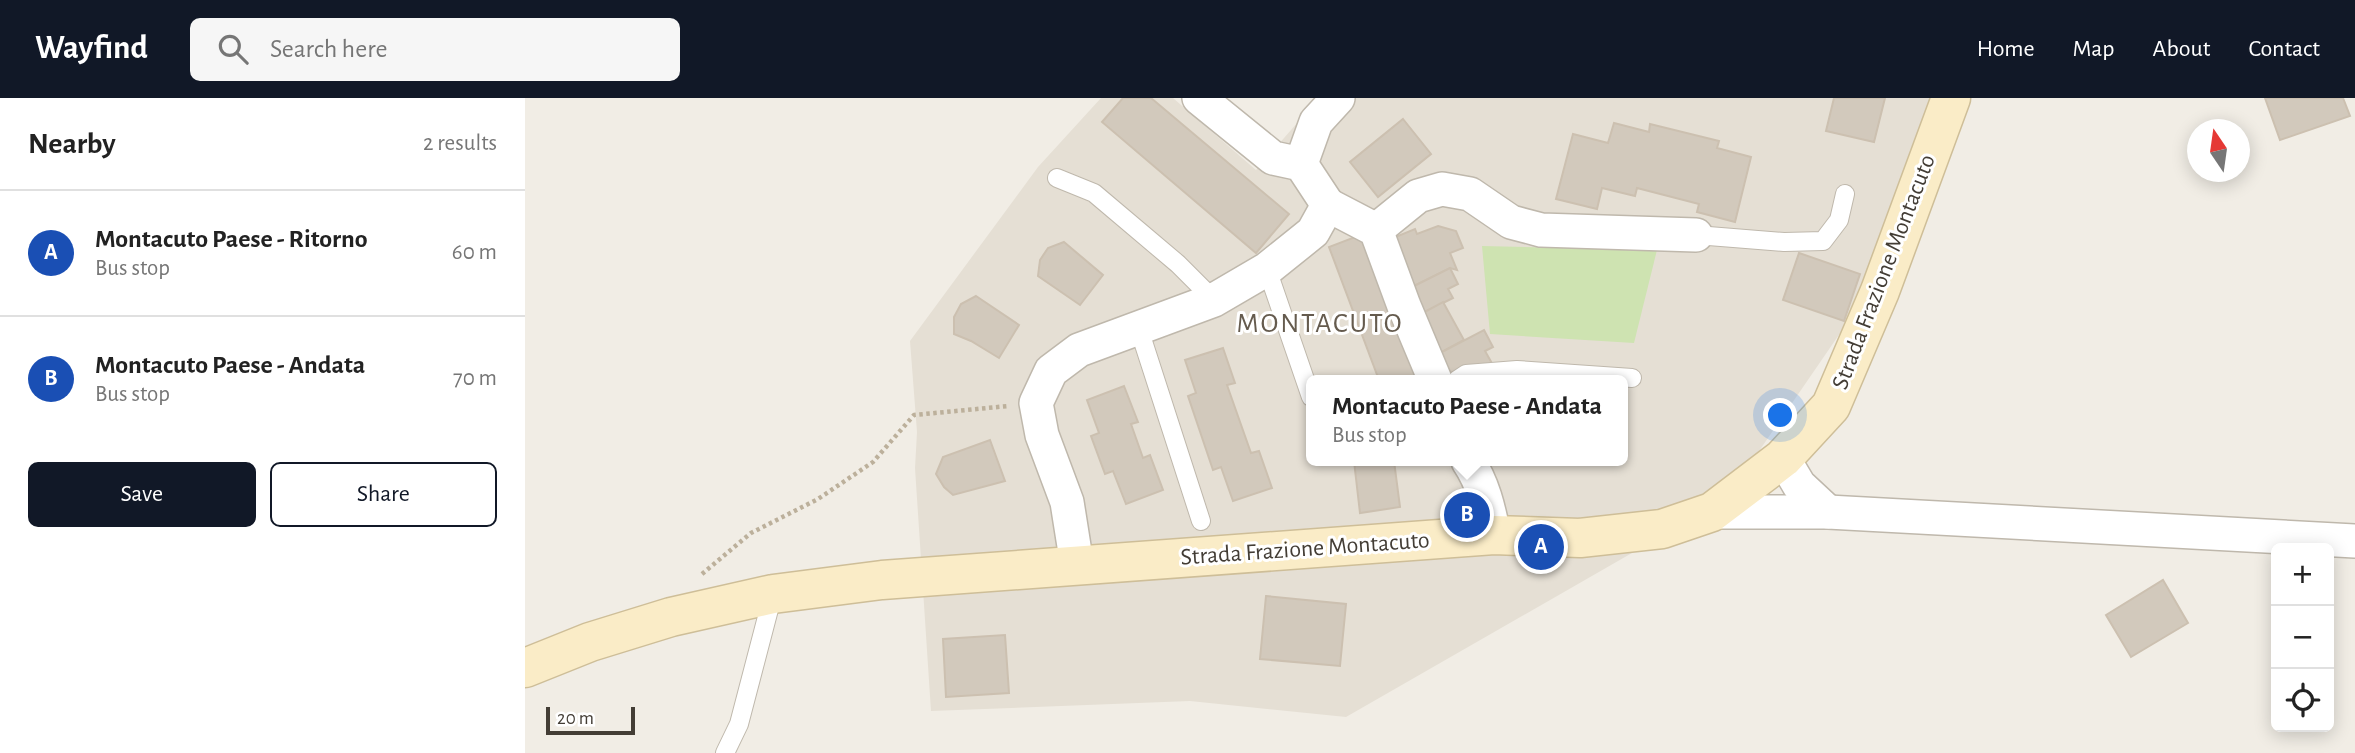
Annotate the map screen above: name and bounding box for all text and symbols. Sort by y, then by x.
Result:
search box [190,18,680,81]
icon: search [214,30,252,68]
text: Wayfind [35,32,148,65]
text: Search here [270,36,387,62]
text: Home [1977,37,2035,61]
text: Map [2073,37,2115,61]
text: About [2153,37,2210,61]
text: Contact [2248,37,2320,61]
north arrow [2187,119,2250,182]
text: Nearby [28,129,116,159]
text: 2 results [423,132,497,155]
street label: Strada Frazione Montacuto [1828,151,1940,393]
text: Montacuto Paese - Ritorno [95,226,368,252]
text: A [44,241,58,264]
text: 60 m [452,241,497,264]
text: Bus stop [95,257,170,280]
district label: MONTACUTO [1236,310,1404,338]
text: Montacuto Paese - Andata [95,352,365,378]
text: B [44,367,58,390]
text: 70 m [453,367,497,390]
popup [1306,375,1628,466]
text: Bus stop [95,383,170,406]
text: Montacuto Paese - Andata [1332,393,1602,419]
your location [1763,398,1797,432]
text: Bus stop [1332,424,1407,447]
button: Save [28,462,256,527]
button: Share [270,462,497,527]
pin: B [1444,489,1490,541]
pin: A [1518,521,1564,573]
street label: Strada Frazione Montacuto [1180,528,1430,570]
map controls [2271,543,2334,732]
button: + [2271,543,2334,606]
button: − [2271,606,2334,669]
button: locate [2271,669,2334,732]
scale bar [546,704,635,736]
text: 20 m [557,709,594,728]

